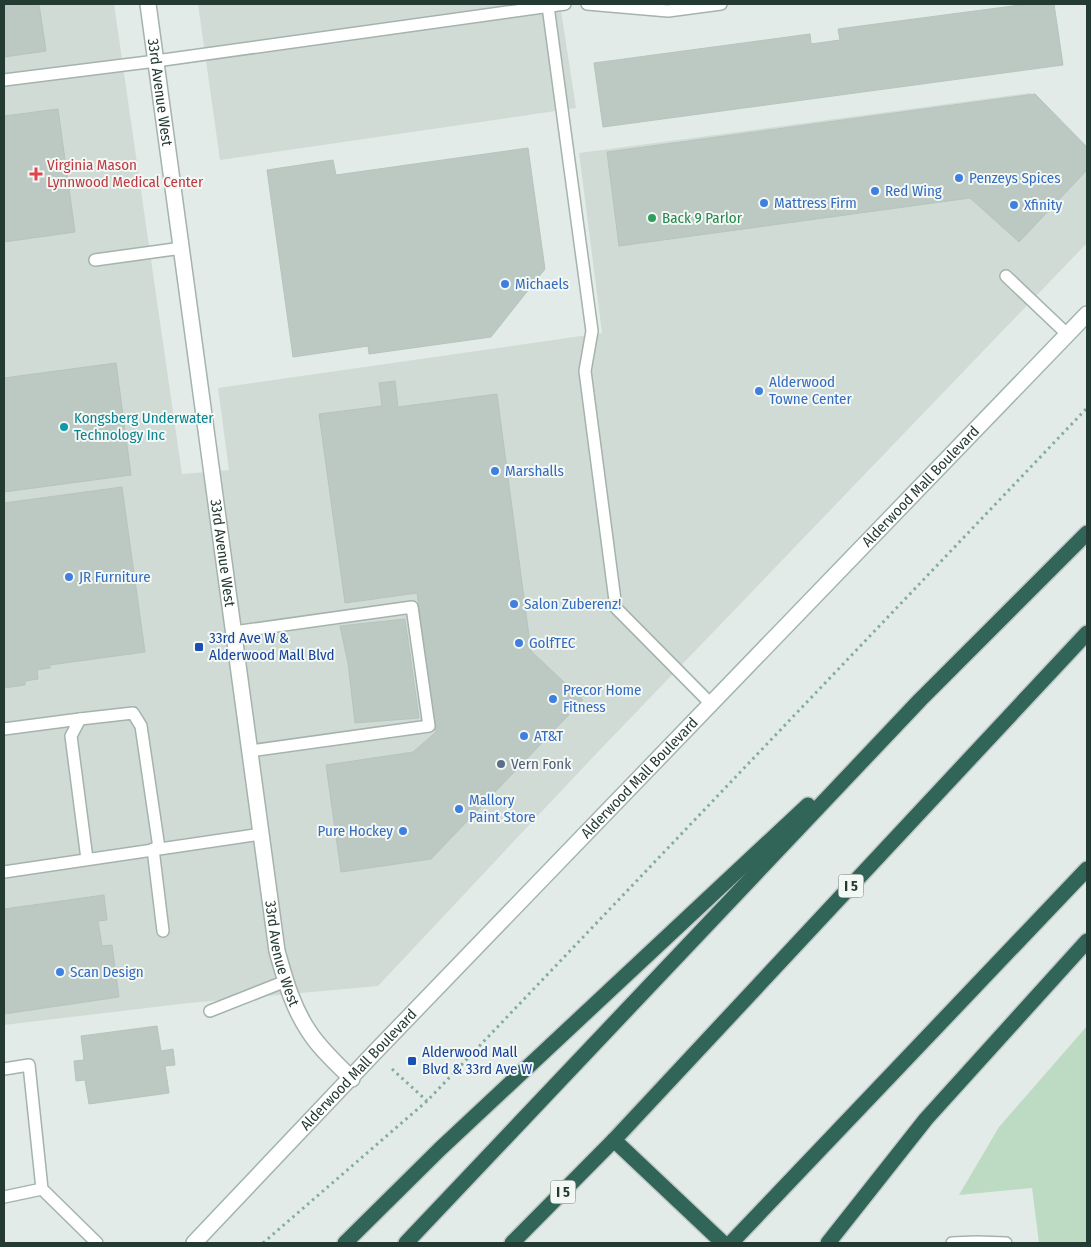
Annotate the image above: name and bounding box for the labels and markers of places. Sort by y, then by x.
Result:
place label: Virginia Mason Lynnwood Medical Center [47,156,204,191]
marker: Virginia Mason Lynnwood Medical Center [29,167,43,181]
place label: Penzeys Spices [969,169,1061,187]
marker: Penzeys Spices [953,172,965,184]
place label: Red Wing [885,182,942,200]
marker: Red Wing [869,185,881,197]
place label: Mattress Firm [774,194,857,212]
place label: Xfinity [1024,196,1063,214]
marker: Mattress Firm [758,197,770,209]
marker: Xfinity [1008,199,1020,211]
place label: Back 9 Parlor [662,209,743,227]
marker: Back 9 Parlor [646,212,658,224]
place label: Michaels [515,275,569,293]
marker: Michaels [499,278,511,290]
place label: Alderwood Towne Center [769,373,852,408]
marker: Alderwood Towne Center [753,385,765,397]
place label: Kongsberg Underwater Technology Inc [74,409,214,444]
marker: Kongsberg Underwater Technology Inc [58,421,70,433]
place label: Marshalls [505,462,564,480]
marker: Marshalls [489,465,501,477]
place label: JR Furniture [79,568,151,586]
marker: JR Furniture [63,571,75,583]
place label: Salon Zuberenz! [524,595,621,613]
marker: Salon Zuberenz! [508,598,520,610]
place label: 33rd Ave W & Alderwood Mall Blvd [209,629,335,664]
place label: GolfTEC [529,634,576,652]
marker: GolfTEC [513,637,525,649]
marker: 33rd Ave W & Alderwood Mall Blvd [193,641,205,653]
place label: Precor Home Fitness [563,681,641,716]
marker: Precor Home Fitness [547,693,559,705]
place label: AT&T [534,727,563,745]
marker: AT&T [518,730,530,742]
place label: Vern Fonk [511,755,571,773]
marker: Vern Fonk [495,758,507,770]
place label: Mallory Paint Store [469,791,536,826]
marker: Mallory Paint Store [453,803,465,815]
place label: Pure Hockey [318,822,393,840]
marker: Pure Hockey [397,825,409,837]
place label: Scan Design [70,963,144,981]
marker: Scan Design [54,966,66,978]
place label: Alderwood Mall Blvd & 33rd Ave W [422,1043,532,1078]
marker: Alderwood Mall Blvd & 33rd Ave W [406,1055,418,1067]

